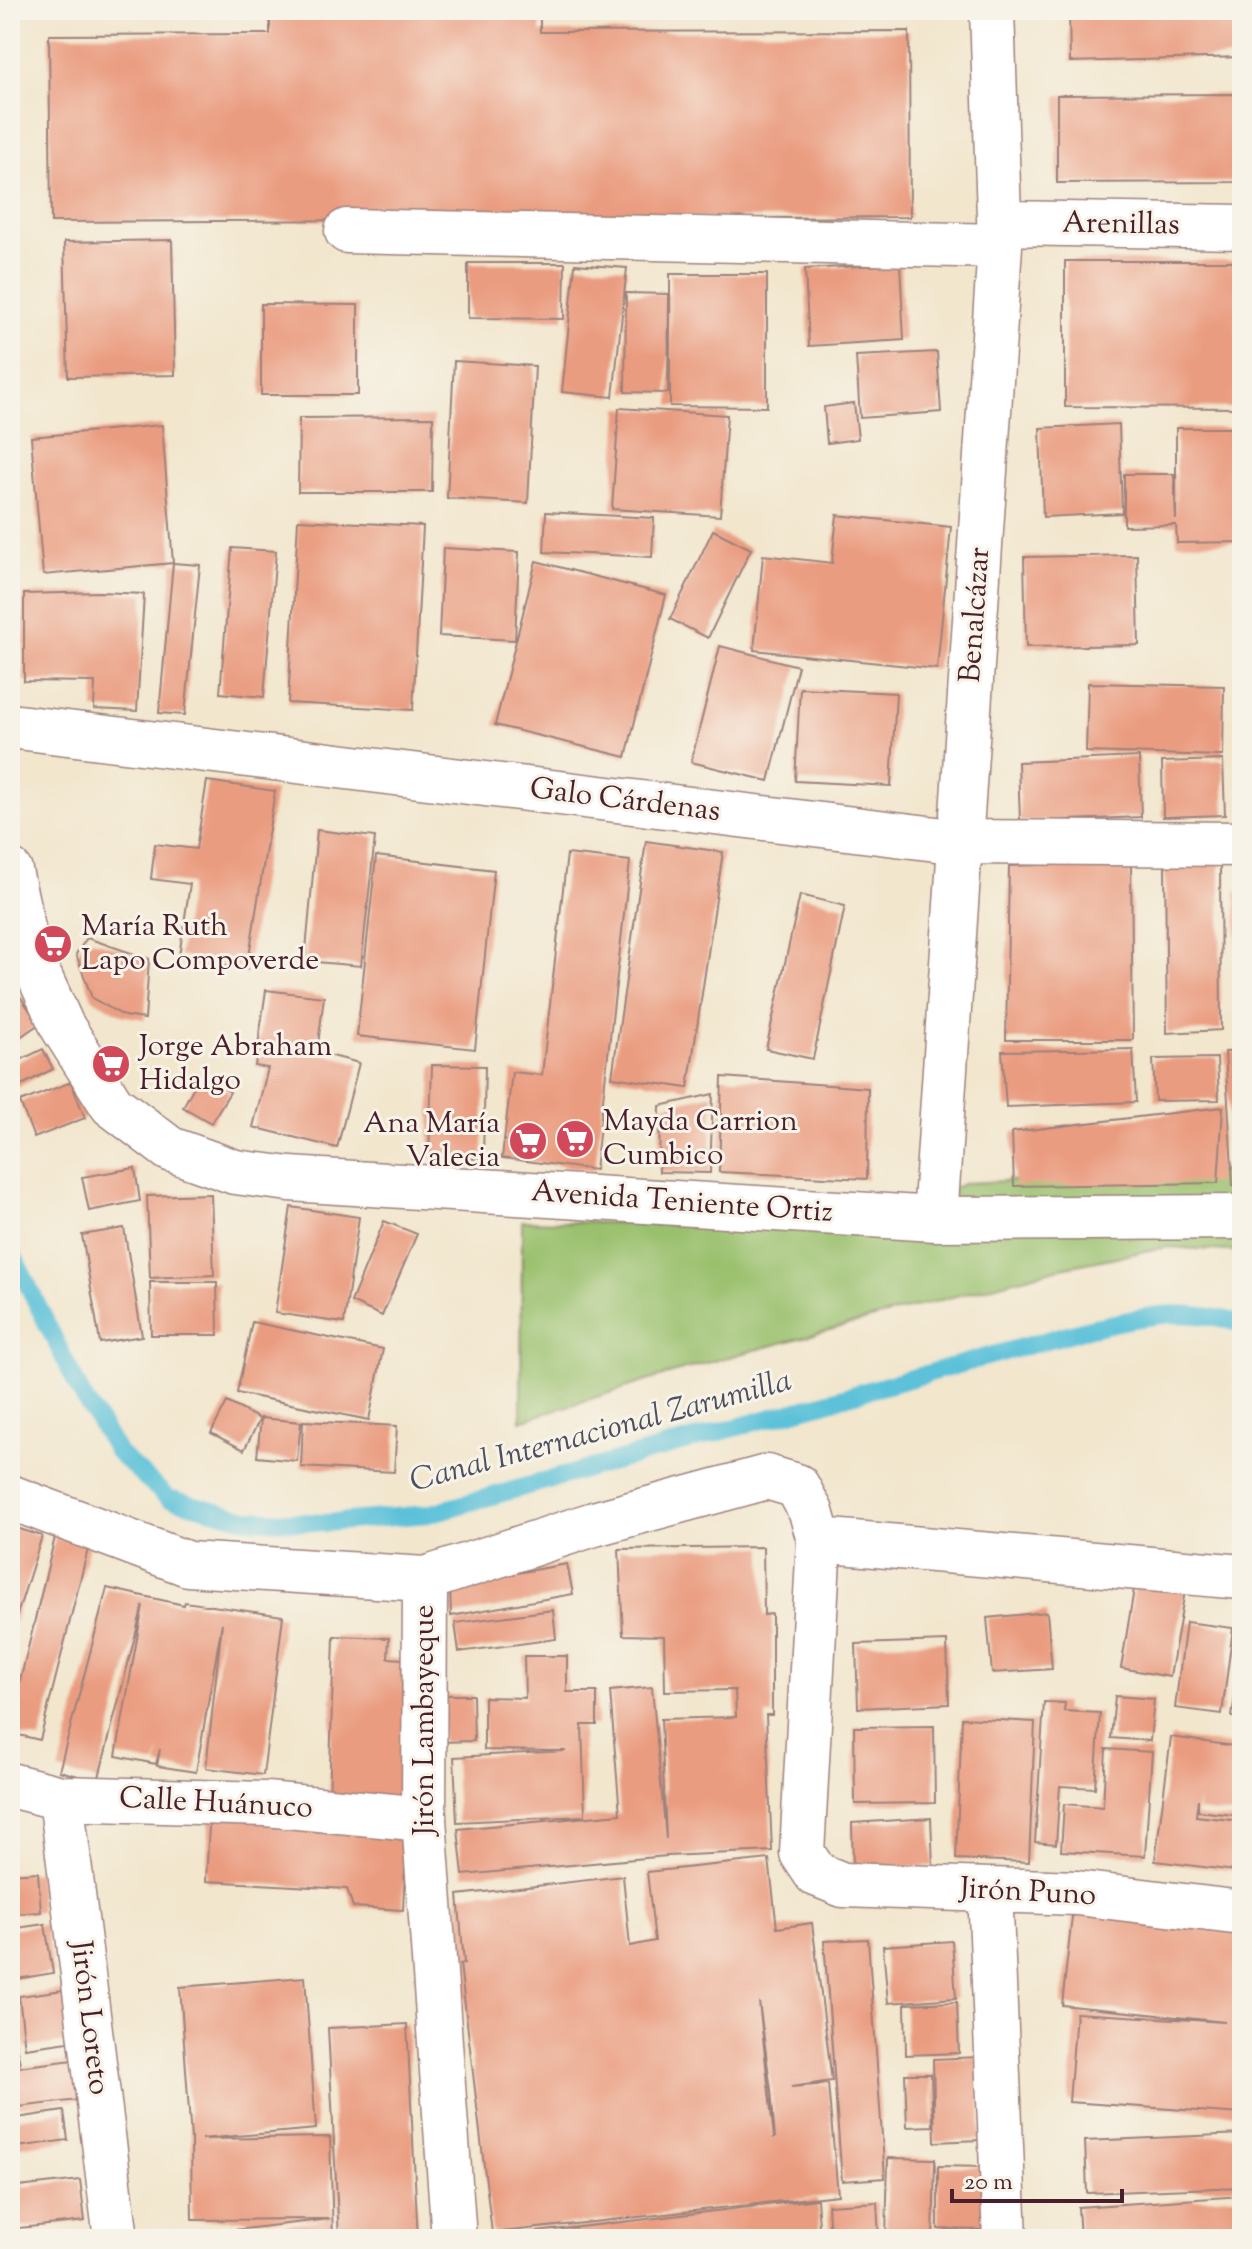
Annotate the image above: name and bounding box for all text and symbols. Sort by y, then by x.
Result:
street label: Arenillas [1062,202,1180,248]
street label: Benalcázar [950,546,1002,684]
street label: Galo Cárdenas [527,768,723,834]
place label: María Ruth Lapo Compoverde [81,906,319,983]
supermarket icon: María Ruth Lapo Compoverde [32,923,74,965]
place label: Jorge Abraham Hidalgo [137,1026,332,1103]
supermarket icon: Jorge Abraham Hidalgo [90,1043,132,1085]
place label: Mayda Carrion Cumbico [603,1101,798,1178]
place label: Ana María Valecia [363,1103,500,1180]
supermarket icon: Mayda Carrion Cumbico [554,1118,596,1160]
supermarket icon: Ana María Valecia [507,1120,549,1162]
street label: Avenida Teniente Ortiz [530,1171,834,1235]
water label: Canal Internacional Zarumilla [405,1359,797,1505]
street label: Jirón Lambayeque [404,1604,447,1838]
street label: Calle Huánuco [118,1777,314,1831]
street label: Jirón Puno [957,1868,1097,1918]
street label: Jirón Loreto [58,1936,120,2098]
scale bar [952,2153,1122,2203]
text: 20 m [964,2166,1013,2200]

